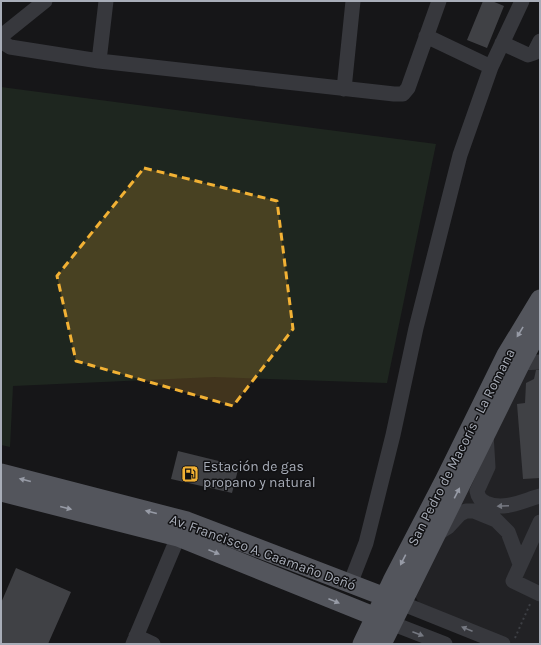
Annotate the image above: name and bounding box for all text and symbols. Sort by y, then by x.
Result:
one-way arrow [516,327,523,338]
street label: San Pedro de Macorís - La Romana [404,346,519,549]
place label: Estación de gas propano y natural [203,458,316,491]
fuel station icon: Estación de gas propano y natural [180,464,200,484]
one-way arrow [19,476,31,482]
one-way arrow [454,487,460,499]
one-way arrow [496,502,509,509]
one-way arrow [60,506,72,512]
one-way arrow [145,509,157,515]
street label: Av. Francisco A. Caamaño Deñó [167,511,358,594]
one-way arrow [208,549,220,555]
one-way arrow [400,554,406,566]
one-way arrow [329,598,341,604]
one-way arrow [460,626,472,632]
one-way arrow [413,631,425,637]

